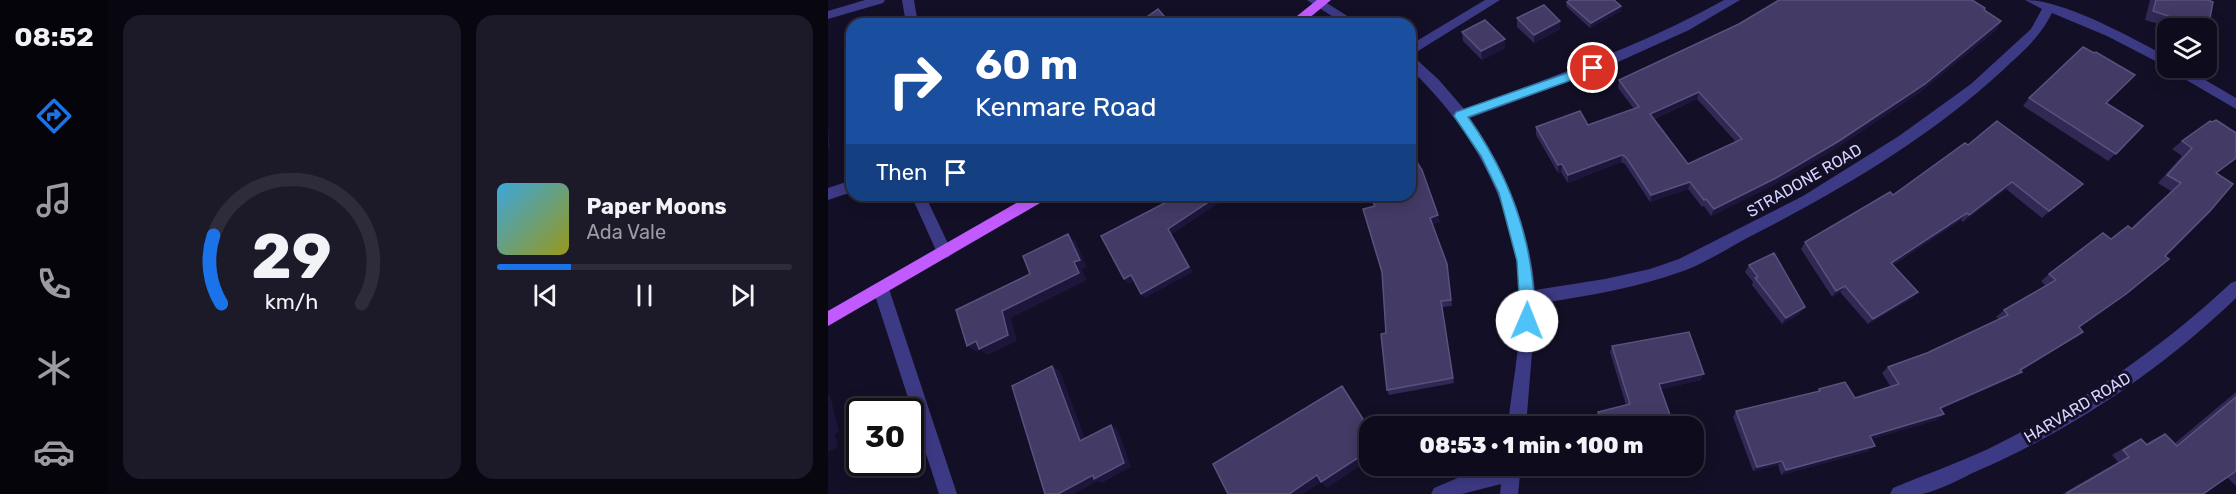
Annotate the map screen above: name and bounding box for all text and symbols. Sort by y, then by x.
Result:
map controls [2157,18,2217,78]
button: layers [2157,18,2217,78]
text: 08:52 [14,21,94,53]
text: 60 m [975,40,1078,90]
icon: right [876,42,954,120]
pin [1567,42,1618,93]
icon: arrive [1576,51,1609,84]
text: Kenmare Road [975,91,1157,123]
icon: directions [33,95,75,137]
street label: STRADONE ROAD [1743,140,1865,221]
icon: arrive [939,156,972,189]
text: Then [876,159,927,186]
icon: music [33,179,75,221]
text: Paper Moons [587,193,727,220]
text: 29 [251,220,332,294]
text: Ada Vale [587,220,666,244]
icon: phone [33,263,75,305]
icon: previous [529,279,562,312]
icon: pause [628,279,661,312]
icon: next [726,279,759,312]
text: km/h [265,289,319,314]
position arrow [1495,289,1559,353]
icon: climate [33,347,75,389]
street label: HARVARD ROAD [2021,368,2134,447]
speed limit sign: 30 [846,398,924,476]
icon: car [33,431,75,473]
text: 08:53 · 1 min · 100 m [1420,432,1643,459]

